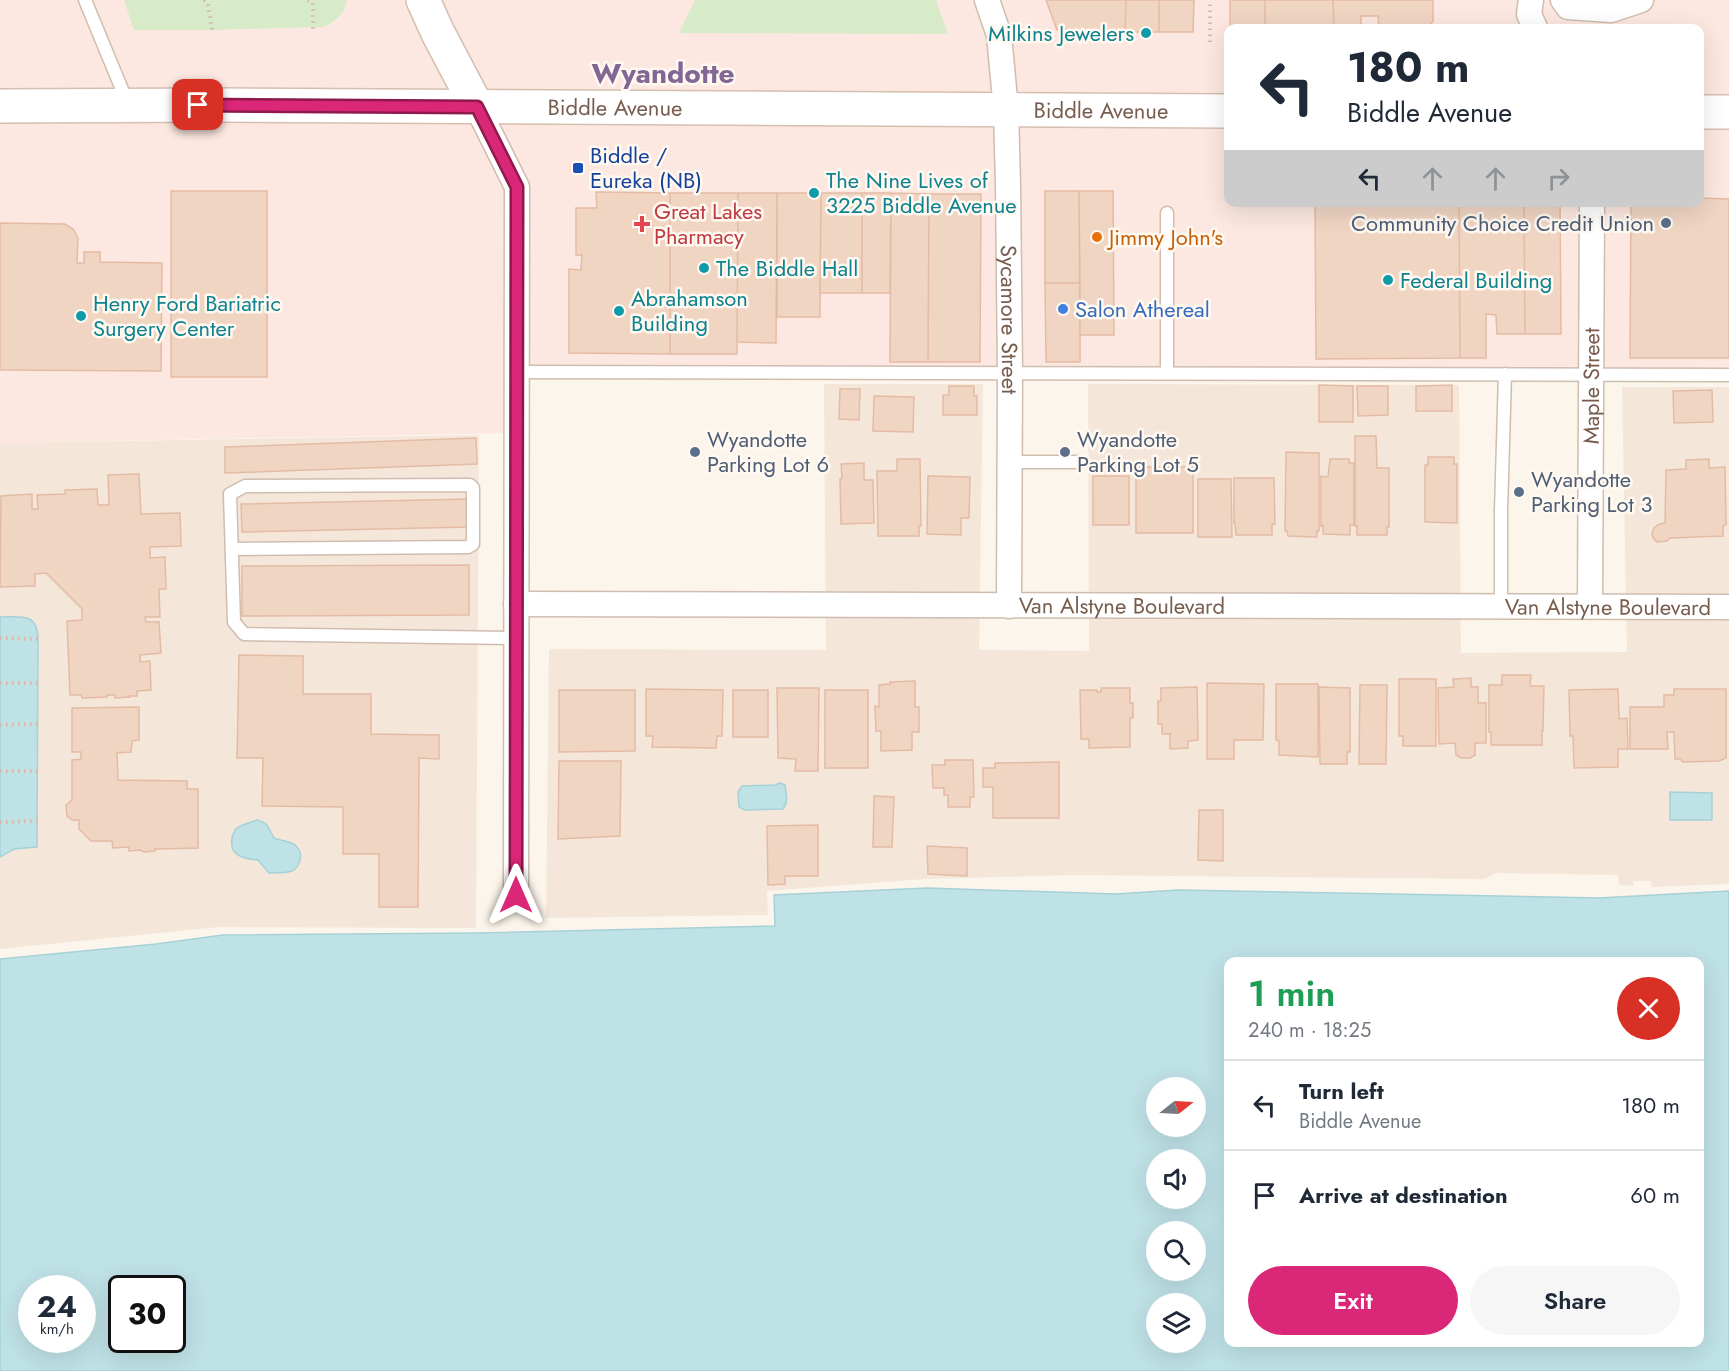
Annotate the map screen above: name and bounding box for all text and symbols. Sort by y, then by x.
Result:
place label: Milkins Jewelers [988,17,1134,49]
marker: Milkins Jewelers [1139,26,1153,40]
text: 180 m [1347,37,1470,98]
icon: left [1248,48,1326,126]
district label: Wyandotte [591,53,735,94]
pin [172,79,223,130]
icon: arrive [181,88,214,121]
street label: Biddle Avenue [548,91,682,124]
text: Biddle Avenue [1347,93,1512,132]
street label: Biddle Avenue [1034,94,1168,127]
place label: Biddle / Eureka (NB) [590,139,702,196]
marker: Biddle / Eureka (NB) [571,161,585,175]
icon: left [1353,162,1386,195]
icon: ahead [1416,162,1449,195]
icon: ahead [1479,162,1512,195]
icon: right [1542,162,1575,195]
place label: The Nine Lives of 3225 Biddle Avenue [826,164,1017,221]
marker: The Nine Lives of 3225 Biddle Avenue [807,186,821,200]
place label: Great Lakes Pharmacy [654,195,762,252]
place label: Community Choice Credit Union [1351,207,1654,239]
marker: Community Choice Credit Union [1659,216,1673,230]
marker: Great Lakes Pharmacy [635,217,649,231]
place label: Jimmy John's [1106,221,1223,253]
marker: Jimmy John's [1090,230,1104,244]
street label: Sycamore Street [993,245,1026,395]
place label: The Biddle Hall [716,252,858,284]
marker: The Biddle Hall [697,261,711,275]
place label: Federal Building [1400,264,1552,296]
marker: Federal Building [1381,273,1395,287]
place label: Abrahamson Building [631,282,748,339]
place label: Henry Ford Bariatric Surgery Center [93,287,281,344]
place label: Salon Athereal [1075,293,1210,325]
marker: Salon Athereal [1056,302,1070,316]
marker: Abrahamson Building [612,304,626,318]
marker: Henry Ford Bariatric Surgery Center [74,309,88,323]
street label: Maple Street [1575,327,1607,444]
place label: Wyandotte Parking Lot 6 [707,423,829,480]
place label: Wyandotte Parking Lot 5 [1077,423,1199,480]
marker: Wyandotte Parking Lot 6 [688,445,702,459]
marker: Wyandotte Parking Lot 5 [1058,445,1072,459]
place label: Wyandotte Parking Lot 3 [1531,463,1652,520]
marker: Wyandotte Parking Lot 3 [1512,485,1526,499]
street label: Van Alstyne Boulevard [1019,589,1225,622]
street label: Van Alstyne Boulevard [1505,590,1711,623]
position arrow [484,863,548,927]
text: 1 min [1248,967,1335,1019]
button: close [1617,977,1680,1040]
text: 240 m · 18:25 [1248,1016,1371,1045]
text: Turn left [1299,1075,1384,1107]
north arrow [1146,1077,1206,1137]
map controls [1146,1077,1206,1353]
icon: left [1248,1089,1281,1122]
text: 180 m [1621,1089,1680,1121]
text: Biddle Avenue [1299,1107,1421,1136]
button: sound [1146,1149,1206,1209]
icon: arrive [1248,1179,1281,1212]
text: Arrive at destination [1299,1179,1508,1211]
text: 60 m [1630,1179,1680,1211]
button: search [1146,1221,1206,1281]
button: Exit [1248,1266,1458,1335]
button: Share [1470,1266,1680,1335]
speed limit sign: 30 [108,1275,186,1353]
text: 24 [37,1285,77,1328]
button: layers [1146,1293,1206,1353]
text: km/h [40,1318,74,1340]

